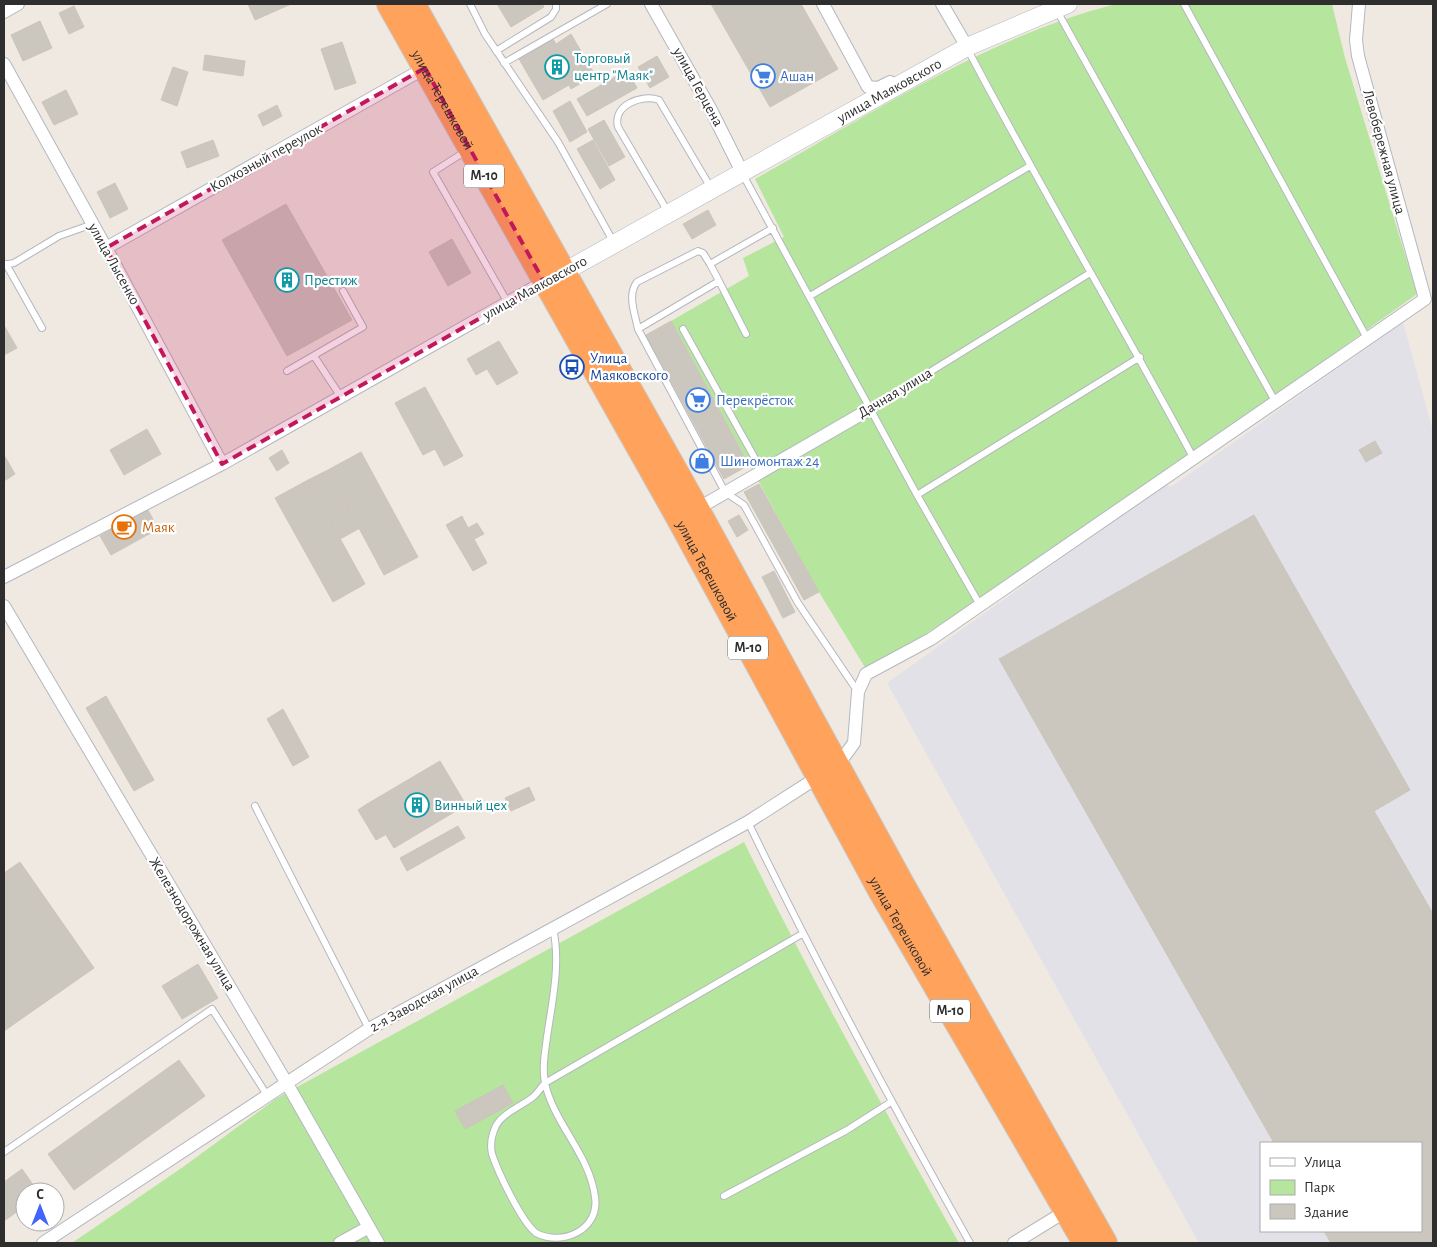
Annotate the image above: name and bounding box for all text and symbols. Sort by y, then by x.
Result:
street label: улица Герцена [670,44,726,129]
street label: улица Терешковой [408,46,477,152]
place label: Торговый центр "Маяк" [574,51,653,83]
building icon: Торговый центр "Маяк" [544,54,570,80]
street label: улица Маяковского [834,55,944,126]
supermarket icon: Ашан [750,63,776,89]
place label: Ашан [780,69,814,84]
street label: Левобережная улица [1360,88,1408,216]
street label: Колхозный переулок [207,121,325,195]
road number: М-10 [464,165,504,188]
street label: улица Лысенко [85,220,143,307]
street label: улица Маяковского [480,253,590,323]
building icon: Престиж [274,267,300,293]
place label: Престиж [304,273,358,288]
place label: Улица Маяковского [590,351,668,383]
bus stop icon: Улица Маяковского [559,354,585,380]
street label: Дачная улица [855,365,935,421]
supermarket icon: Перекрёсток [685,387,711,413]
place label: Перекрёсток [716,393,794,408]
shop icon: Шиномонтаж 24 [689,448,715,474]
place label: Шиномонтаж 24 [720,454,819,469]
cafe icon: Маяк [111,514,137,540]
street label: улица Терешковой [673,517,740,624]
place label: Маяк [142,520,175,535]
road number: М-10 [728,636,768,660]
building icon: Винный цех [404,792,430,818]
place label: Винный цех [434,798,507,813]
street label: Железнодорожная улица [146,855,238,993]
street label: улица Терешковой [866,873,936,979]
street label: 2-я Заводская улица [367,963,481,1035]
road number: М-10 [930,999,970,1022]
legend [1260,1142,1422,1232]
text: Улица [1304,1155,1341,1170]
text: Парк [1304,1180,1335,1195]
north arrow [15,1182,65,1232]
text: С [36,1188,44,1202]
text: Здание [1304,1205,1349,1220]

